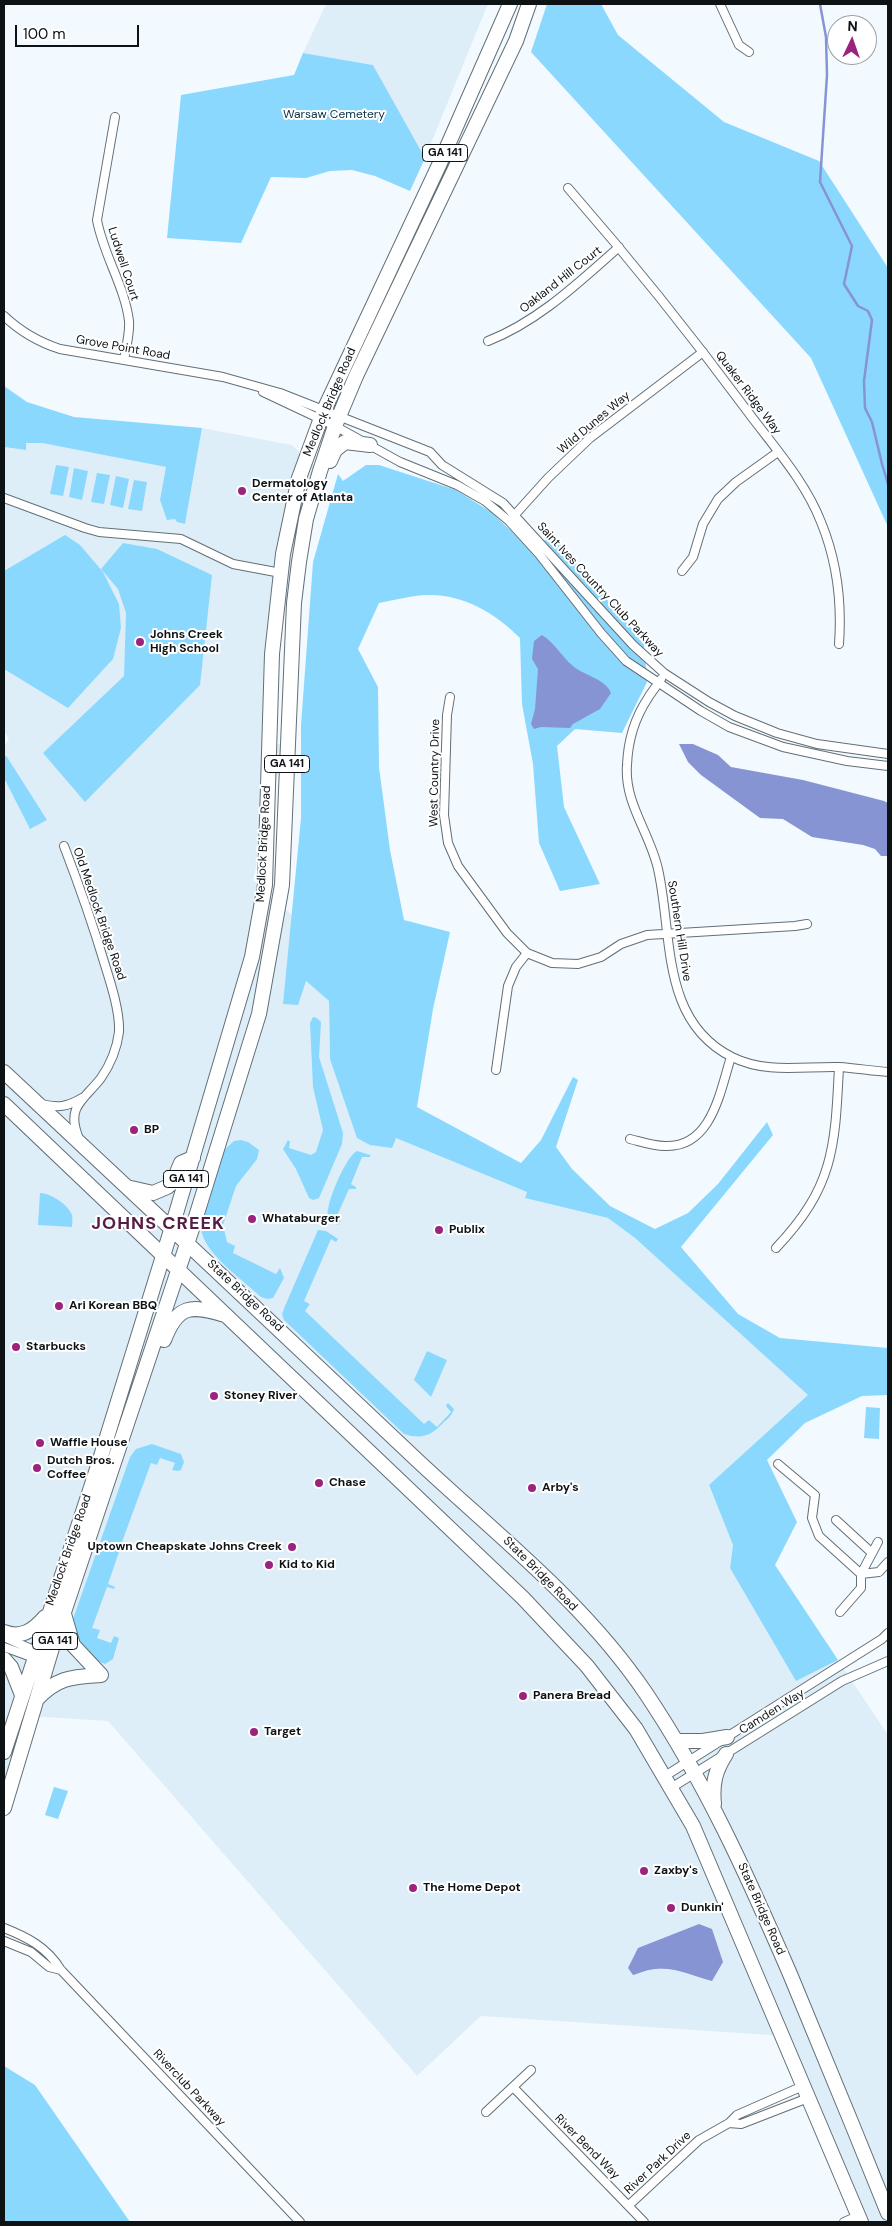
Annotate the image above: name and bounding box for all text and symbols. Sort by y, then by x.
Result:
scale bar [18,15,141,47]
north arrow [827,15,877,65]
text: N [847,17,858,35]
text: 100 m [23,24,66,44]
park label: Warsaw Cemetery [283,108,385,122]
road number: GA 141 [422,144,468,162]
street label: Ludwell Court [104,225,142,303]
street label: Oakland Hill Court [517,244,605,316]
street label: Grove Point Road [75,333,171,363]
street label: Medlock Bridge Road [301,345,359,459]
street label: Quaker Ridge Way [712,348,784,438]
street label: Wild Dunes Way [555,389,633,457]
place label: Dermatology Center of Atlanta [252,477,353,505]
marker: Dermatology Center of Atlanta [236,485,248,497]
street label: Saint Ives Country Club Parkway [534,520,666,660]
place label: Johns Creek High School [150,628,223,656]
marker: Johns Creek High School [134,636,146,648]
street label: West Country Drive [427,719,443,827]
road number: GA 141 [264,756,310,772]
street label: Medlock Bridge Road [254,785,274,903]
street label: Old Medlock Bridge Road [69,846,129,982]
street label: Southern Hill Drive [664,880,694,982]
place label: BP [144,1123,159,1137]
marker: BP [128,1124,140,1136]
road number: GA 141 [164,1170,208,1188]
place label: Whataburger [262,1212,340,1226]
district label: JOHNS CREEK [90,1213,226,1235]
marker: Whataburger [246,1213,258,1225]
place label: Publix [449,1223,485,1237]
marker: Publix [433,1224,445,1236]
street label: State Bridge Road [204,1257,286,1335]
place label: Ari Korean BBQ [69,1299,157,1313]
marker: Ari Korean BBQ [53,1300,65,1312]
place label: Starbucks [26,1340,86,1354]
marker: Starbucks [10,1341,22,1353]
place label: Stoney River [224,1389,298,1403]
marker: Stoney River [208,1390,220,1402]
place label: Waffle House [50,1436,128,1450]
marker: Waffle House [34,1437,46,1449]
place label: Dutch Bros. Coffee [47,1454,115,1482]
marker: Dutch Bros. Coffee [31,1462,43,1474]
place label: Chase [329,1476,366,1490]
marker: Chase [313,1477,325,1489]
place label: Arby's [542,1481,579,1495]
marker: Arby's [526,1482,538,1494]
street label: Medlock Bridge Road [43,1492,95,1608]
street label: State Bridge Road [500,1534,580,1614]
place label: Uptown Cheapskate Johns Creek [88,1540,282,1554]
marker: Uptown Cheapskate Johns Creek [286,1541,298,1553]
place label: Kid to Kid [279,1558,335,1572]
marker: Kid to Kid [263,1559,275,1571]
road number: GA 141 [32,1632,78,1650]
street label: Camden Way [737,1686,807,1738]
place label: Panera Bread [533,1689,611,1703]
marker: Panera Bread [517,1690,529,1702]
place label: Target [264,1725,301,1739]
marker: Target [248,1726,260,1738]
street label: State Bridge Road [734,1861,788,1957]
place label: Zaxby's [654,1864,698,1878]
marker: Zaxby's [638,1865,650,1877]
place label: The Home Depot [423,1881,521,1895]
marker: The Home Depot [407,1882,419,1894]
place label: Dunkin' [681,1901,724,1915]
marker: Dunkin' [665,1902,677,1914]
street label: Riverclub Parkway [150,2047,228,2129]
street label: River Bend Way [551,2111,623,2183]
street label: River Park Drive [622,2128,694,2198]

